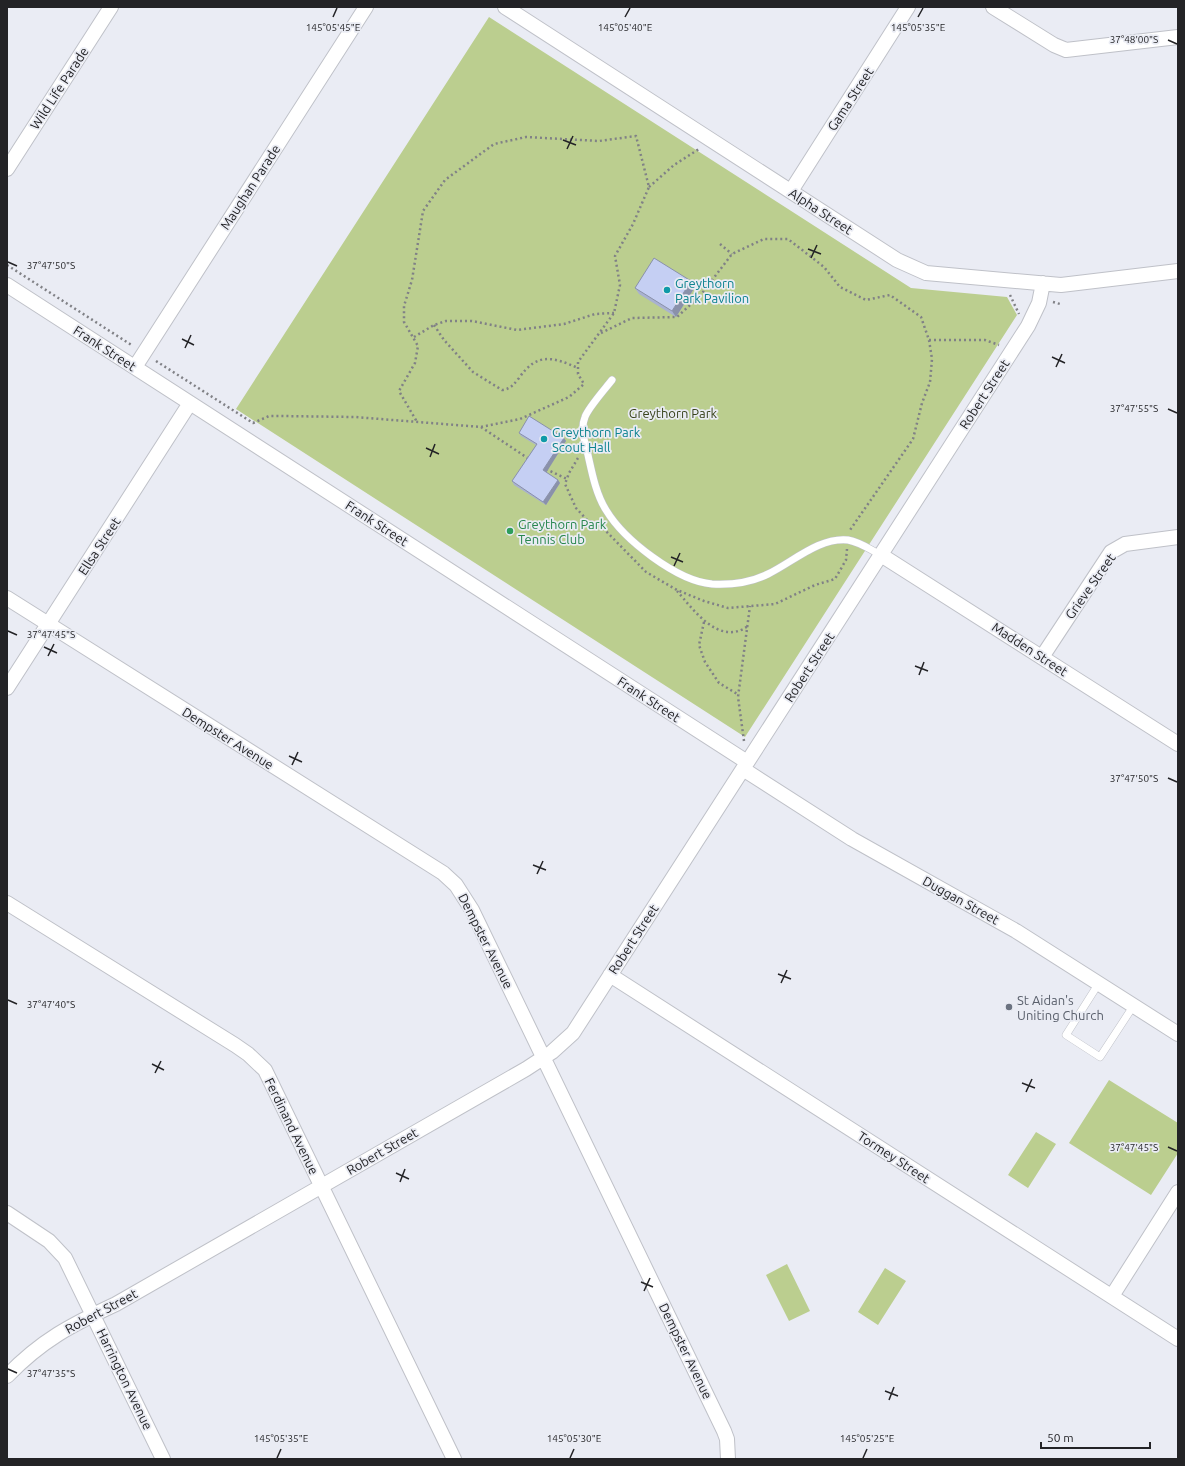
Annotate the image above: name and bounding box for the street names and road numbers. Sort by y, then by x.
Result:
street label: Wild Life Parade [27,44,91,132]
street label: Gama Street [824,65,876,133]
street label: Maughan Parade [217,142,283,232]
street label: Alpha Street [787,185,855,237]
street label: Frank Street [71,323,139,373]
street label: Robert Street [956,357,1012,431]
street label: Frank Street [343,498,411,548]
street label: Ellsa Street [75,515,123,577]
street label: Grieve Street [1062,551,1118,621]
street label: Madden Street [990,619,1070,679]
street label: Robert Street [781,630,837,704]
street label: Frank Street [615,674,683,724]
street label: Dempster Avenue [180,704,276,772]
street label: Duggan Street [920,873,1002,927]
street label: Dempster Avenue [456,891,516,991]
street label: Robert Street [605,902,661,976]
street label: Ferdinand Avenue [263,1075,321,1177]
street label: Robert Street [344,1125,420,1177]
street label: Tormey Street [855,1129,933,1185]
street label: Robert Street [62,1286,140,1336]
street label: Dempster Avenue [657,1301,715,1401]
street label: Harrington Avenue [94,1326,156,1432]

